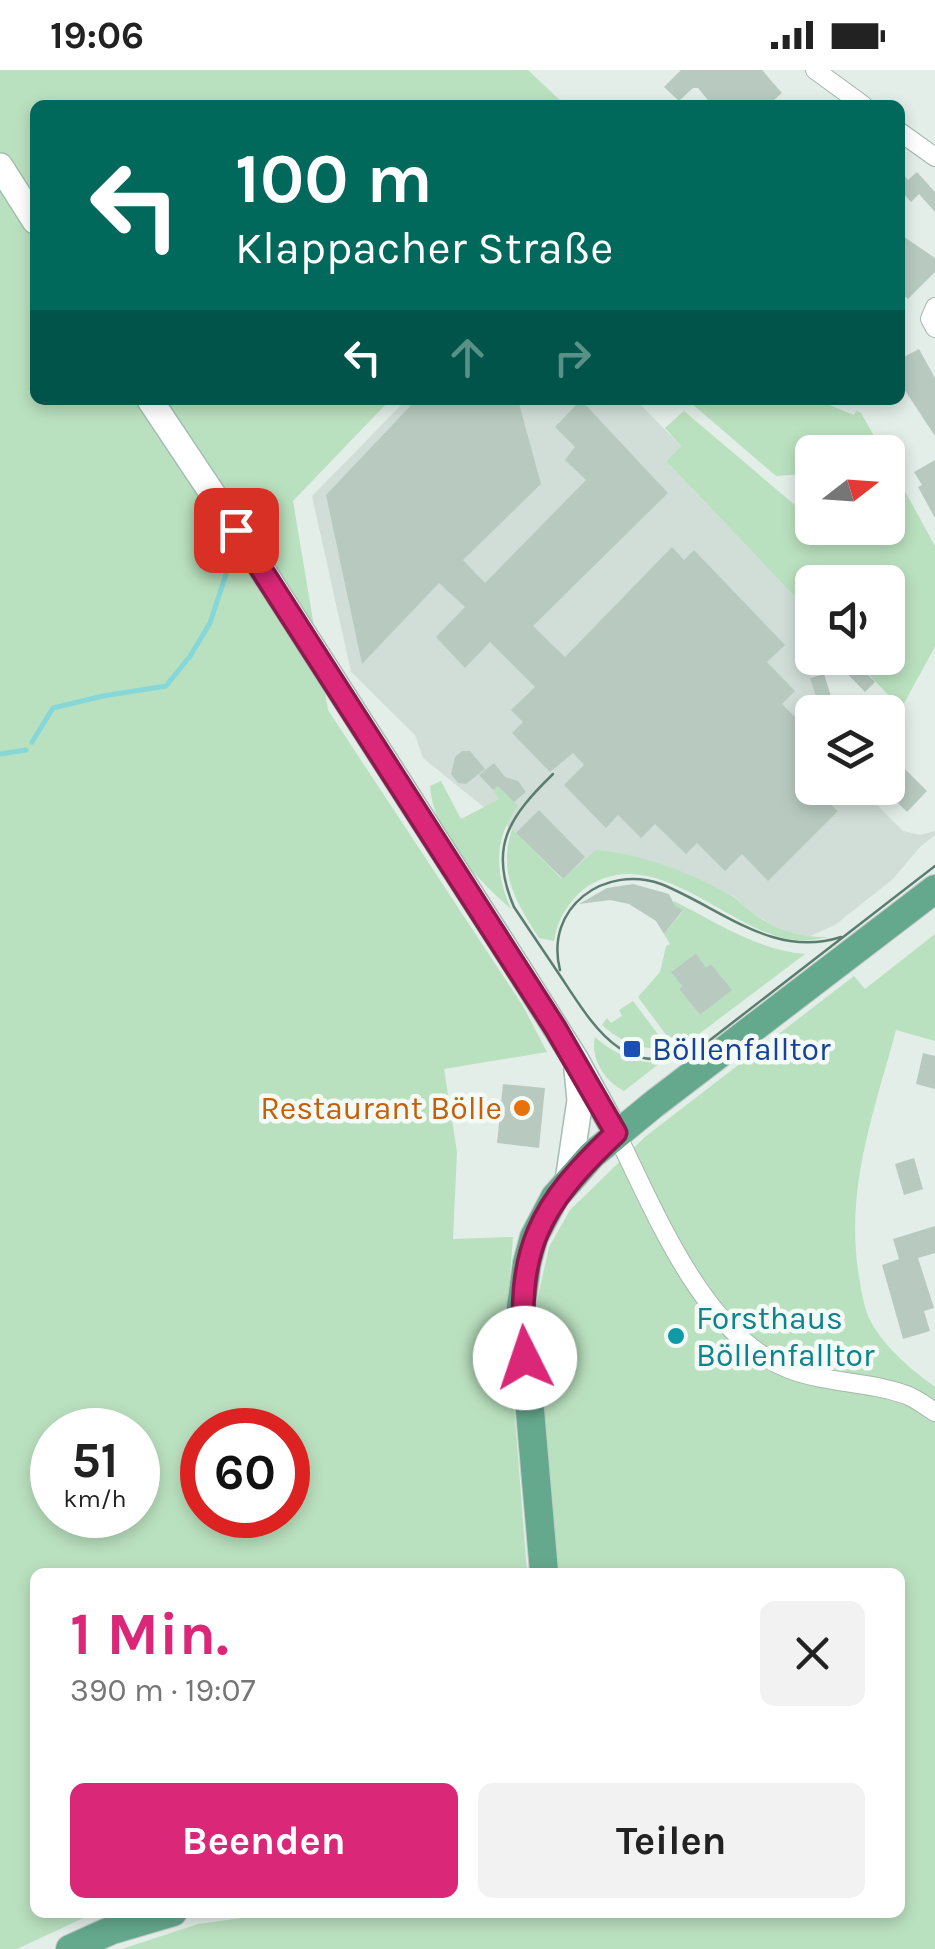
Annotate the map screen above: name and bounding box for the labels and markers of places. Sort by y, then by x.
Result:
pin [194,488,279,573]
place label: Böllenfalltor [652,1031,831,1068]
marker: Böllenfalltor [621,1038,643,1060]
place label: Restaurant Bölle [260,1090,502,1127]
marker: Restaurant Bölle [511,1097,533,1119]
place label: Forsthaus Böllenfalltor [696,1300,875,1374]
marker: Forsthaus Böllenfalltor [665,1325,687,1347]

